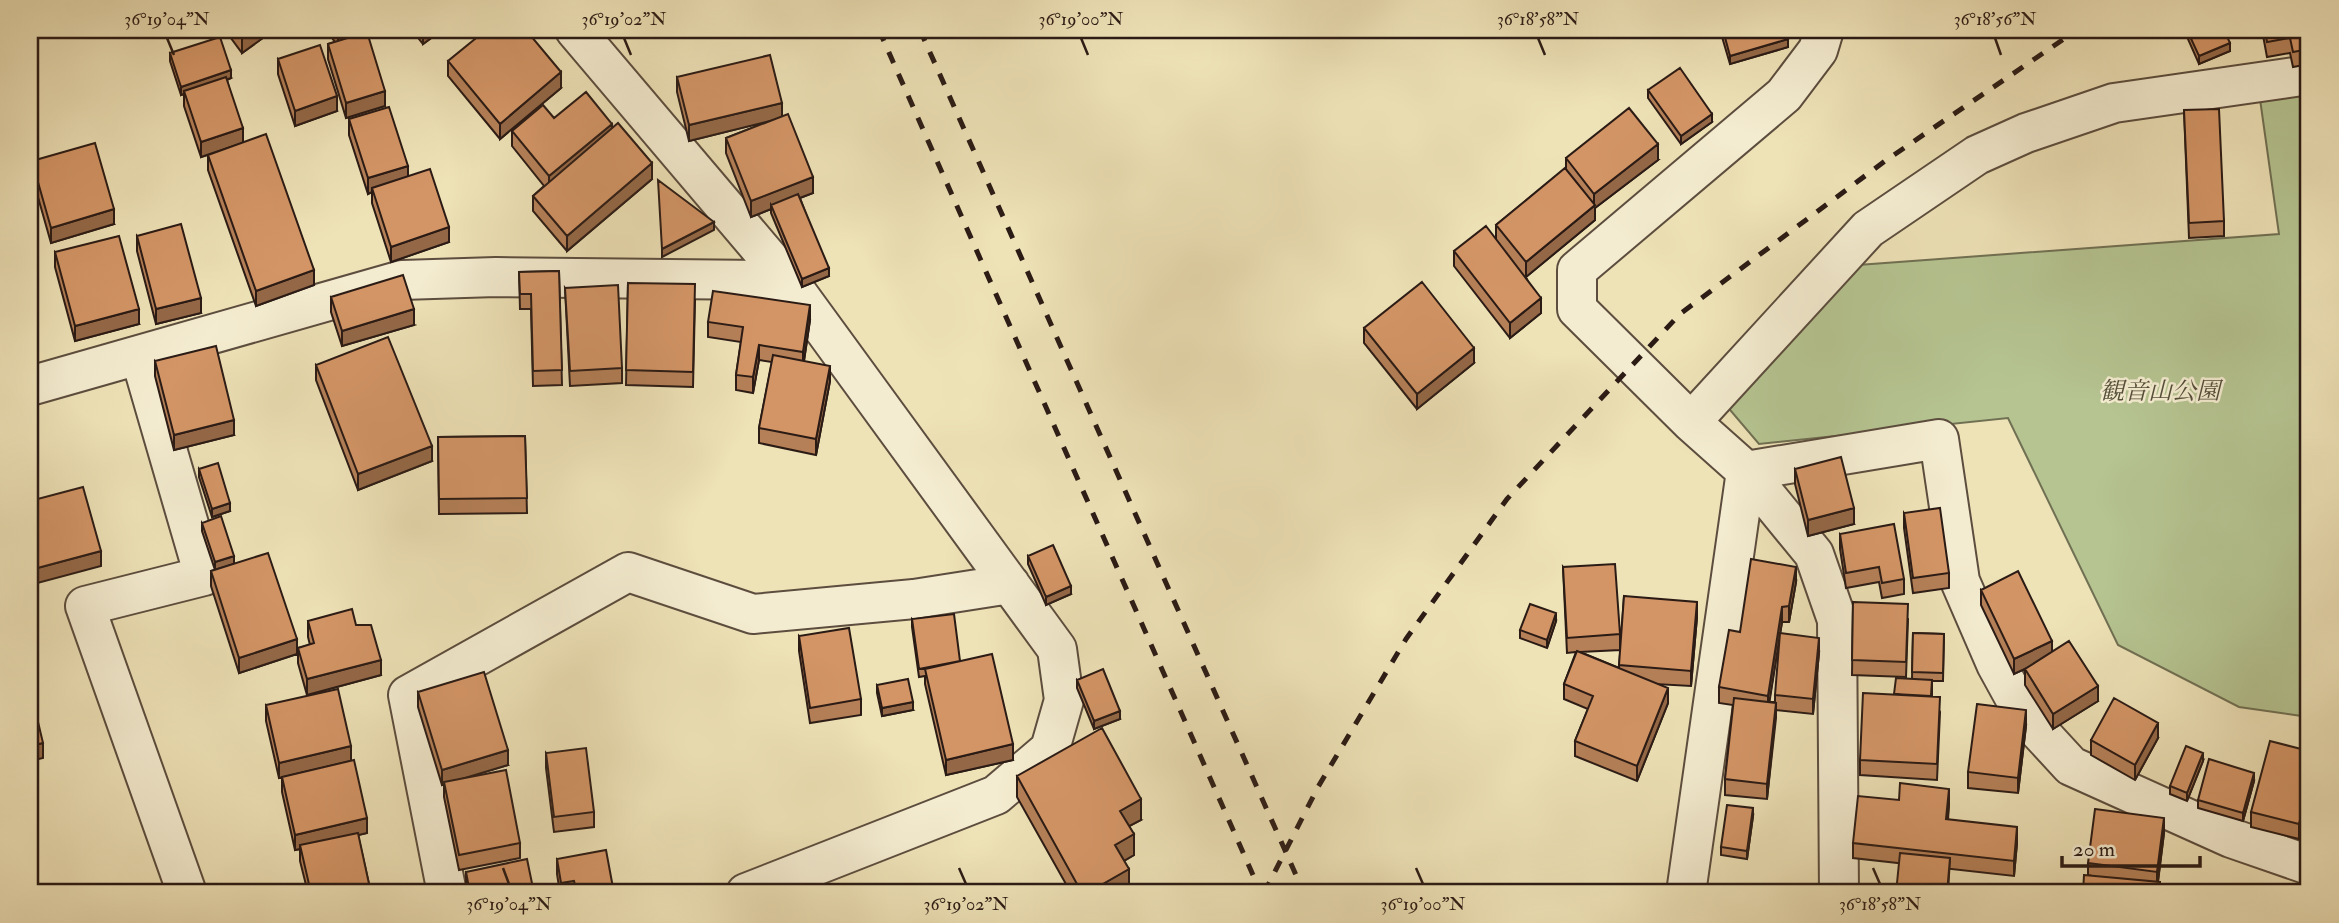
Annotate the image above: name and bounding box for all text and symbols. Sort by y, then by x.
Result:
text: 36°19'04"N [124,8,210,31]
text: 36°19'02"N [582,8,666,31]
text: 36°19'00"N [1039,8,1123,31]
text: 36°18'58"N [1497,8,1579,31]
text: 36°18'56"N [1954,8,2036,31]
park label: 観音山公園 [2100,376,2224,407]
scale bar [2062,825,2201,869]
text: 20 m [2073,836,2115,863]
text: 36°19'04"N [466,893,552,916]
text: 36°19'02"N [924,893,1008,916]
text: 36°19'00"N [1381,893,1465,916]
text: 36°18'58"N [1839,893,1921,916]

